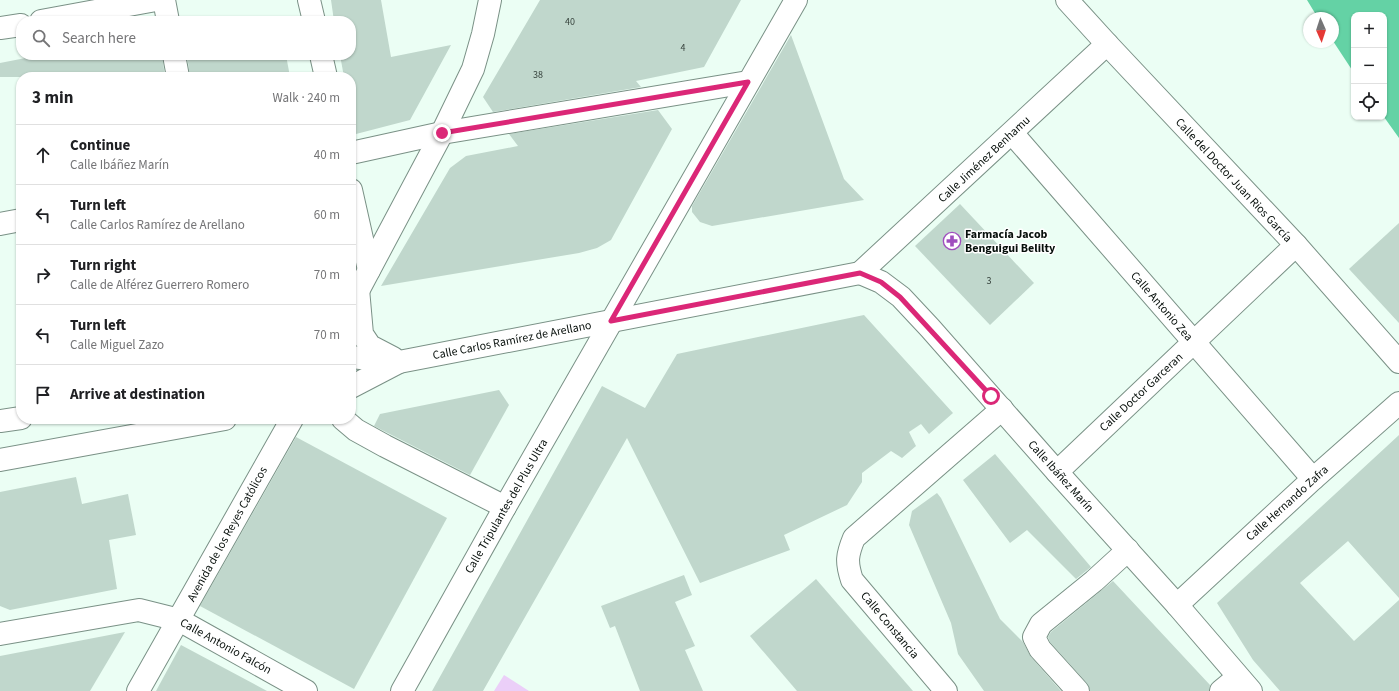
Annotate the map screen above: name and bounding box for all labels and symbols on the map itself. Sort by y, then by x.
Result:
north arrow [1303,12,1339,48]
house number: 40 [565,15,575,29]
house number: 4 [681,41,686,55]
house number: 38 [533,68,543,82]
street label: Calle Jiménez Benhamu [934,112,1034,207]
street label: Calle del Doctor Juan Rios García [1171,114,1296,246]
route end [433,124,451,142]
place label: Farmacía Jacob Benguigui Belilty [965,226,1056,257]
pharmacy icon: Farmacía Jacob Benguigui Belilty [942,231,962,251]
street label: Calle Antonio Zea [1127,268,1197,345]
house number: 3 [987,274,992,288]
street label: Calle Carlos Ramírez de Arellano [431,317,593,364]
street label: Calle Doctor Garceran [1096,349,1187,436]
route start [982,387,1000,405]
street label: Calle Tripulantes del Plus Ultra [461,436,552,577]
street label: Calle Ibáñez Marín [1024,437,1098,516]
street label: Calle Hernando Zafra [1242,462,1332,545]
street label: Avenida de los Reyes Católicos [183,464,272,605]
street label: Calle Constancia [856,588,923,663]
street label: Calle Antonio Falcón [177,614,275,679]

